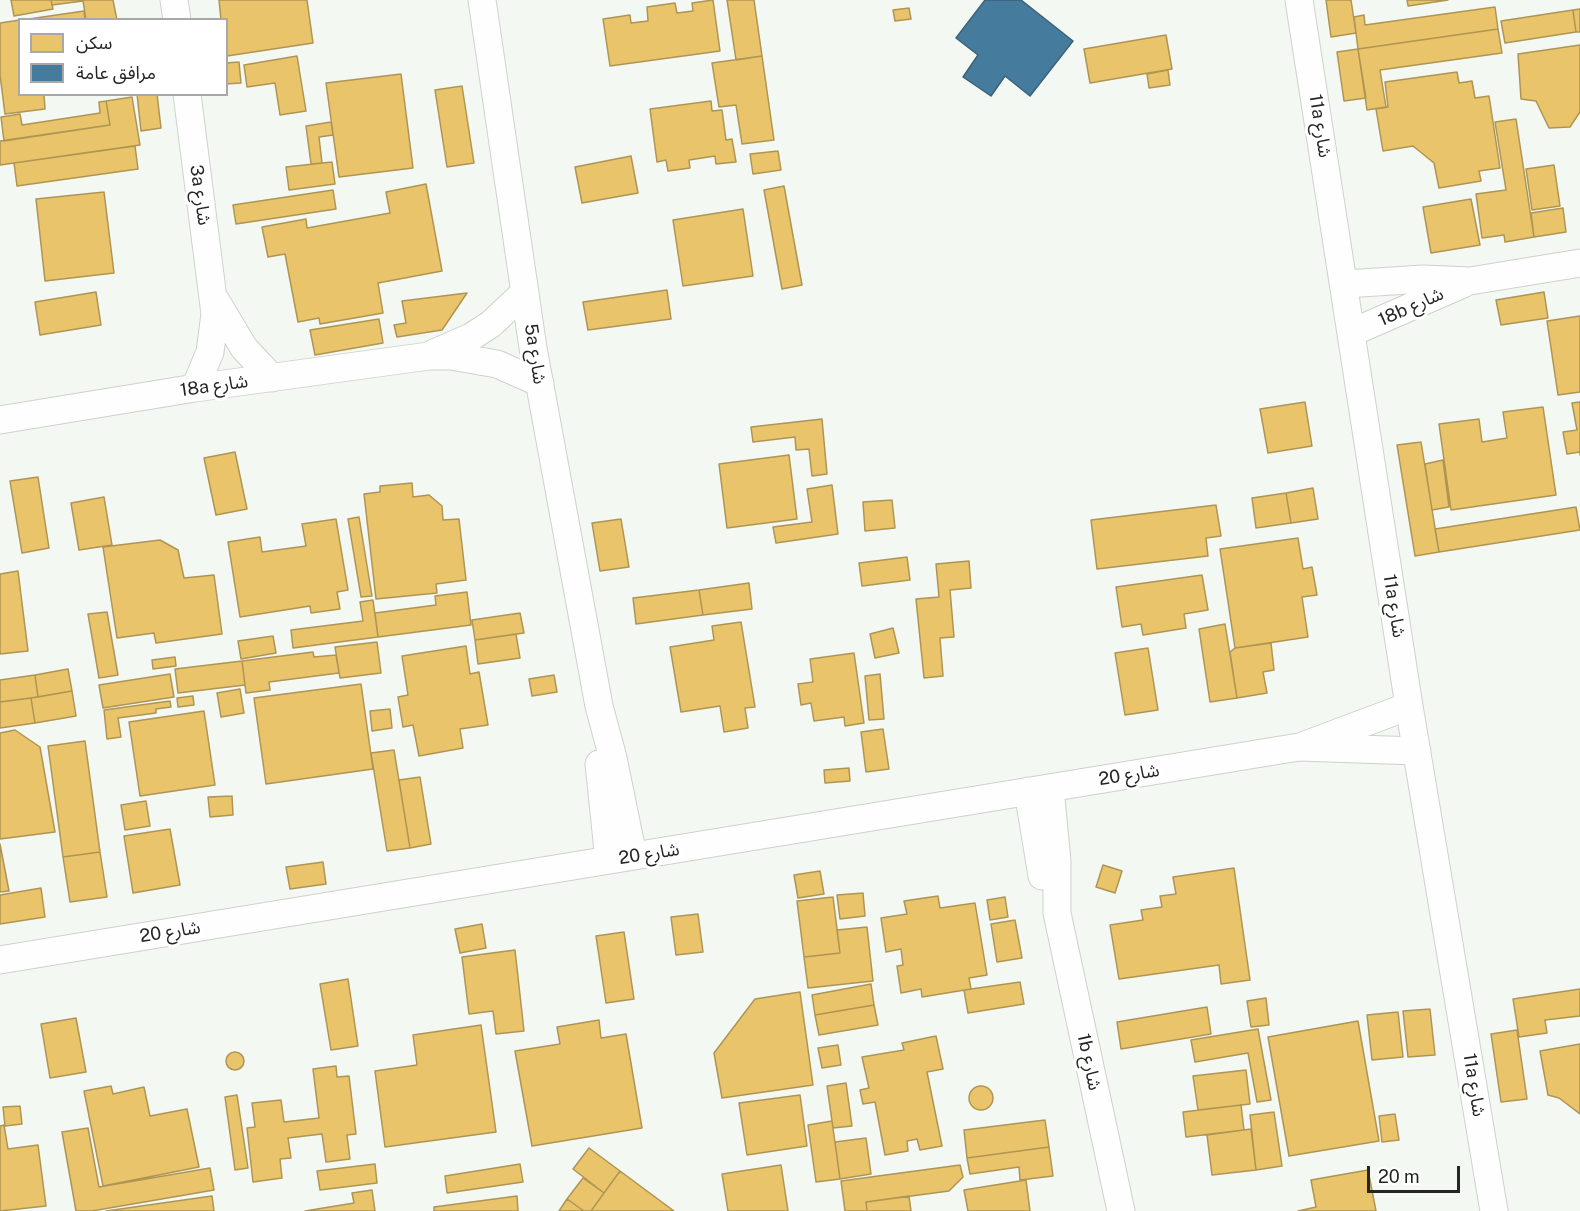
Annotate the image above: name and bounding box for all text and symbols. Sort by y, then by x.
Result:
legend [18,18,228,96]
text: سكن [76,32,112,53]
text: مرافق عامة [76,62,156,83]
street label: 11a شارع [1304,93,1336,159]
street label: 3a شارع [185,163,215,227]
street label: 18b شارع [1375,283,1447,331]
street label: 5a شارع [520,322,550,386]
street label: 18a شارع [179,371,249,401]
street label: 11a شارع [1378,573,1410,639]
street label: شارع 20 [1097,760,1161,790]
street label: شارع 20 [617,839,681,869]
street label: شارع 20 [138,917,202,947]
street label: 1b شارع [1072,1032,1106,1092]
street label: 11a شارع [1458,1052,1490,1118]
scale bar [1370,1154,1463,1192]
text: 20 m [1378,1166,1420,1187]

